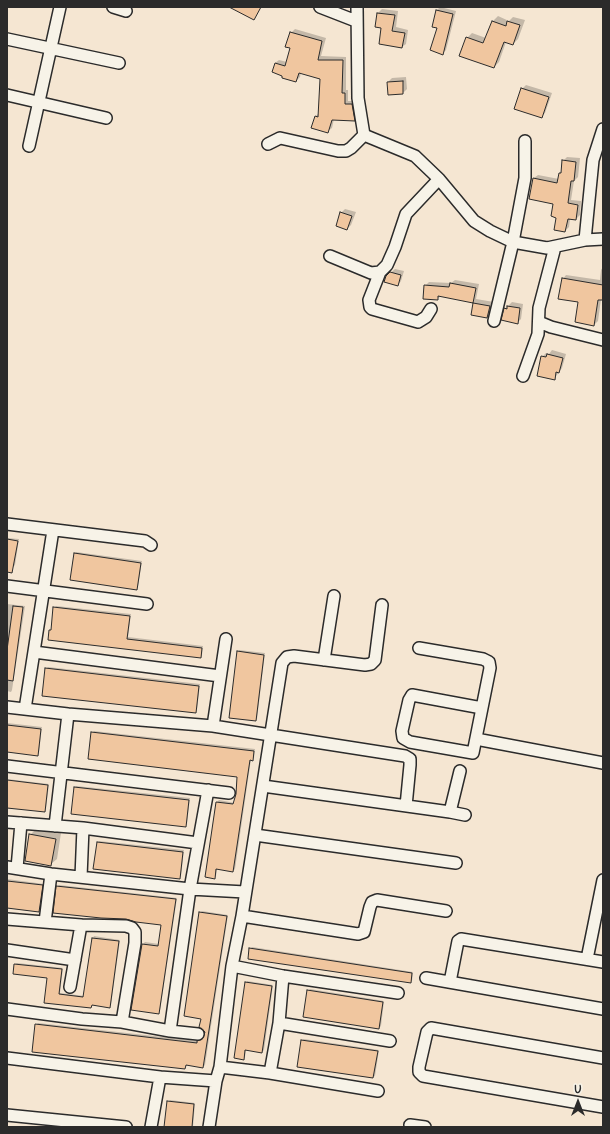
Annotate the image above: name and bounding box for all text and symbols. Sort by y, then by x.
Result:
north arrow [558,1082,598,1122]
text: U [574,1083,582,1096]

